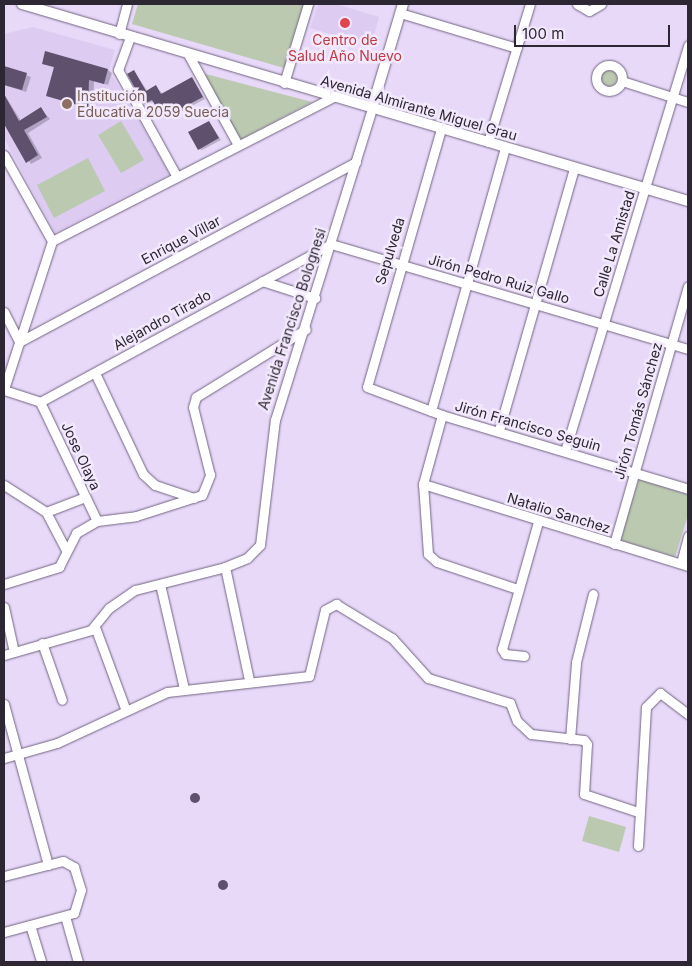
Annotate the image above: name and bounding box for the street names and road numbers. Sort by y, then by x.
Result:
street label: Avenida Almirante Miguel Grau [319,72,519,144]
street label: Calle La Amistad [590,189,638,299]
street label: Enrique Villar [138,212,224,268]
street label: Sepulveda [372,215,408,287]
street label: Avenida Francisco Bolognesi [255,226,329,412]
street label: Jirón Pedro Ruiz Gallo [427,251,571,307]
street label: Alejandro Tirado [110,286,214,354]
street label: Jirón Tomás Sánchez [610,340,666,482]
street label: Jirón Francisco Seguin [453,397,603,455]
street label: Jose Olaya [58,419,104,493]
street label: Natalio Sanchez [505,489,613,537]

